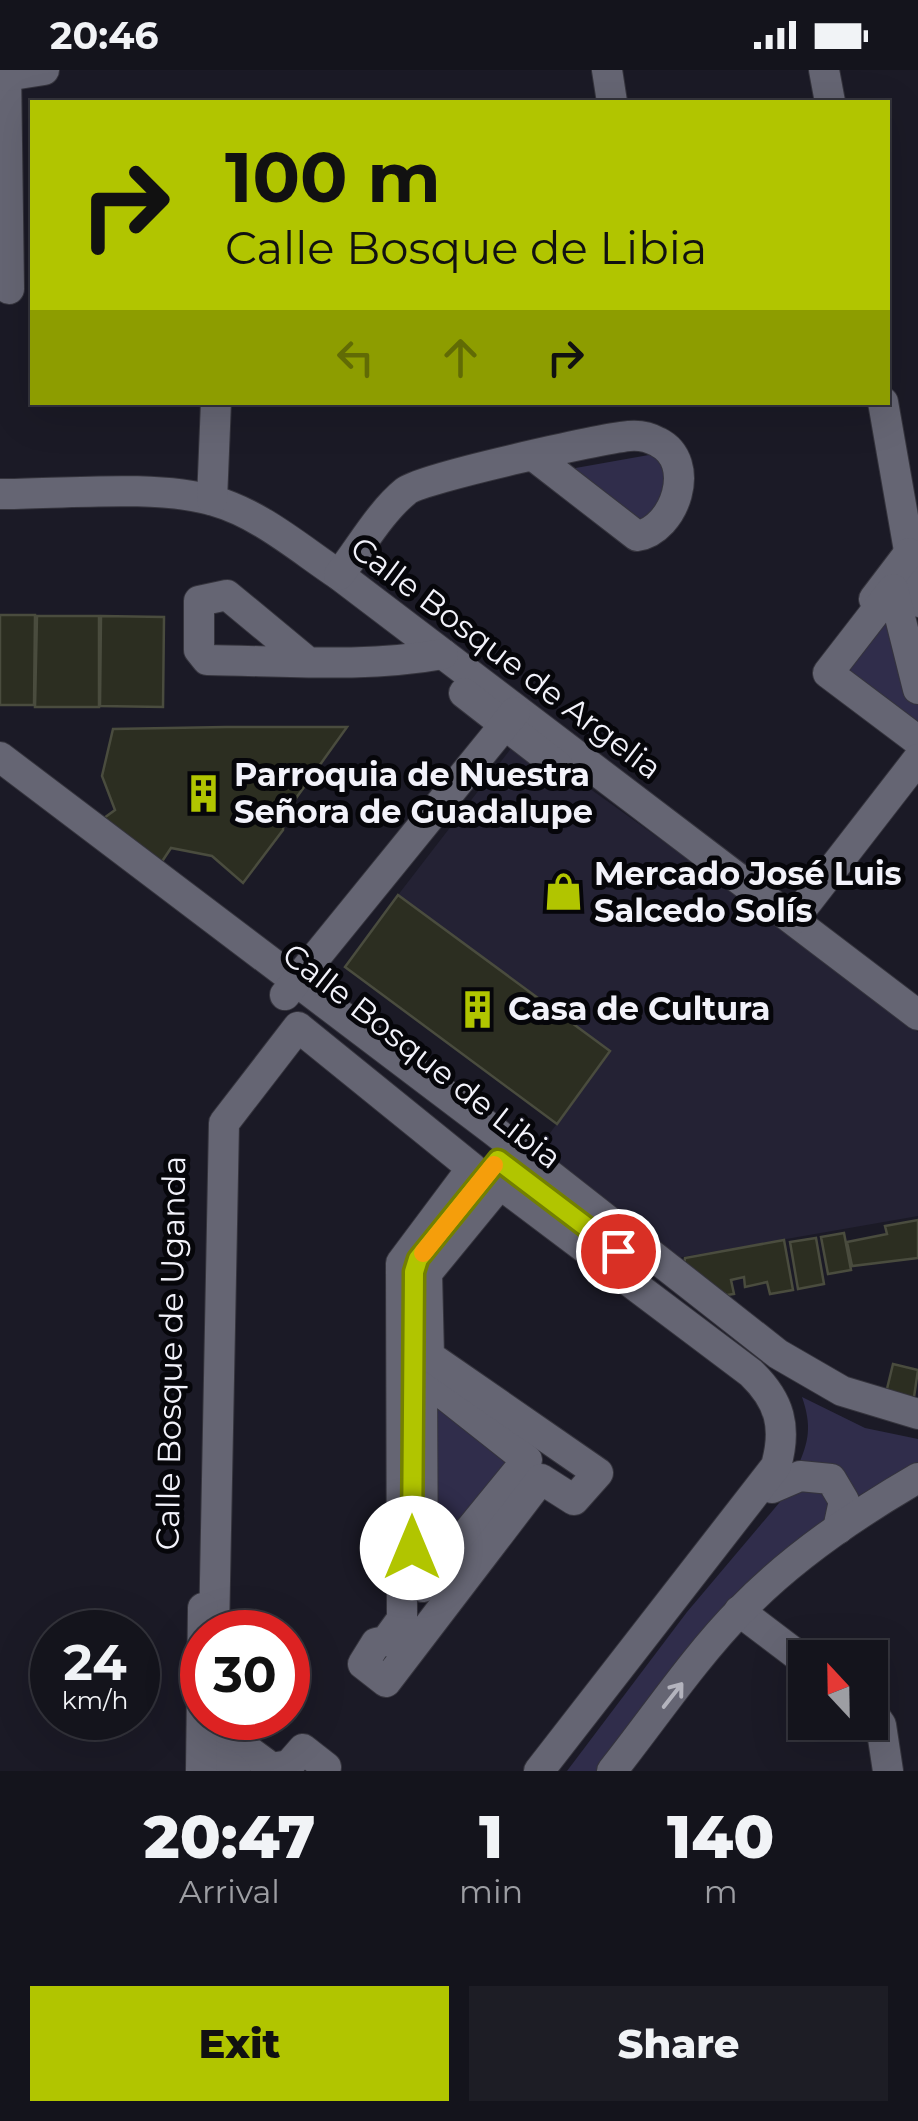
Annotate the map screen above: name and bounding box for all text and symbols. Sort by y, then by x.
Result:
text: 20:46 [50,12,159,59]
text: 100 m [225,134,441,220]
icon: right [60,140,190,270]
text: Calle Bosque de Libia [225,220,707,275]
icon: left [328,330,383,385]
icon: ahead [433,330,488,385]
icon: right [538,330,593,385]
street label: Calle Bosque de Argelia [343,528,669,787]
place label: Parroquia de Nuestra Señora de Guadalupe [234,755,593,831]
building icon: Parroquia de Nuestra Señora de Guadalupe [183,772,225,814]
place label: Mercado José Luis Salcedo Solís [594,854,902,930]
shop icon: Mercado José Luis Salcedo Solís [543,871,585,913]
street label: Calle Bosque de Libia [275,935,569,1177]
building icon: Casa de Cultura [457,988,499,1030]
place label: Casa de Cultura [508,989,771,1028]
street label: Calle Bosque de Uganda [148,1155,193,1551]
pin [576,1209,661,1294]
icon: arrive [591,1224,646,1279]
position arrow [360,1496,464,1600]
speed limit sign: 30 [180,1610,310,1740]
text: 24 [63,1632,127,1693]
north arrow [788,1640,888,1740]
map controls [788,1640,888,1740]
one-way arrow [662,1682,684,1708]
text: km/h [62,1685,128,1715]
text: 20:47 [144,1800,315,1873]
text: 1 [479,1800,503,1873]
text: 140 [667,1800,774,1873]
text: Arrival [179,1872,280,1911]
text: min [459,1872,523,1911]
text: m [704,1872,738,1911]
button: Exit [30,1986,449,2101]
button: Share [469,1986,888,2101]

